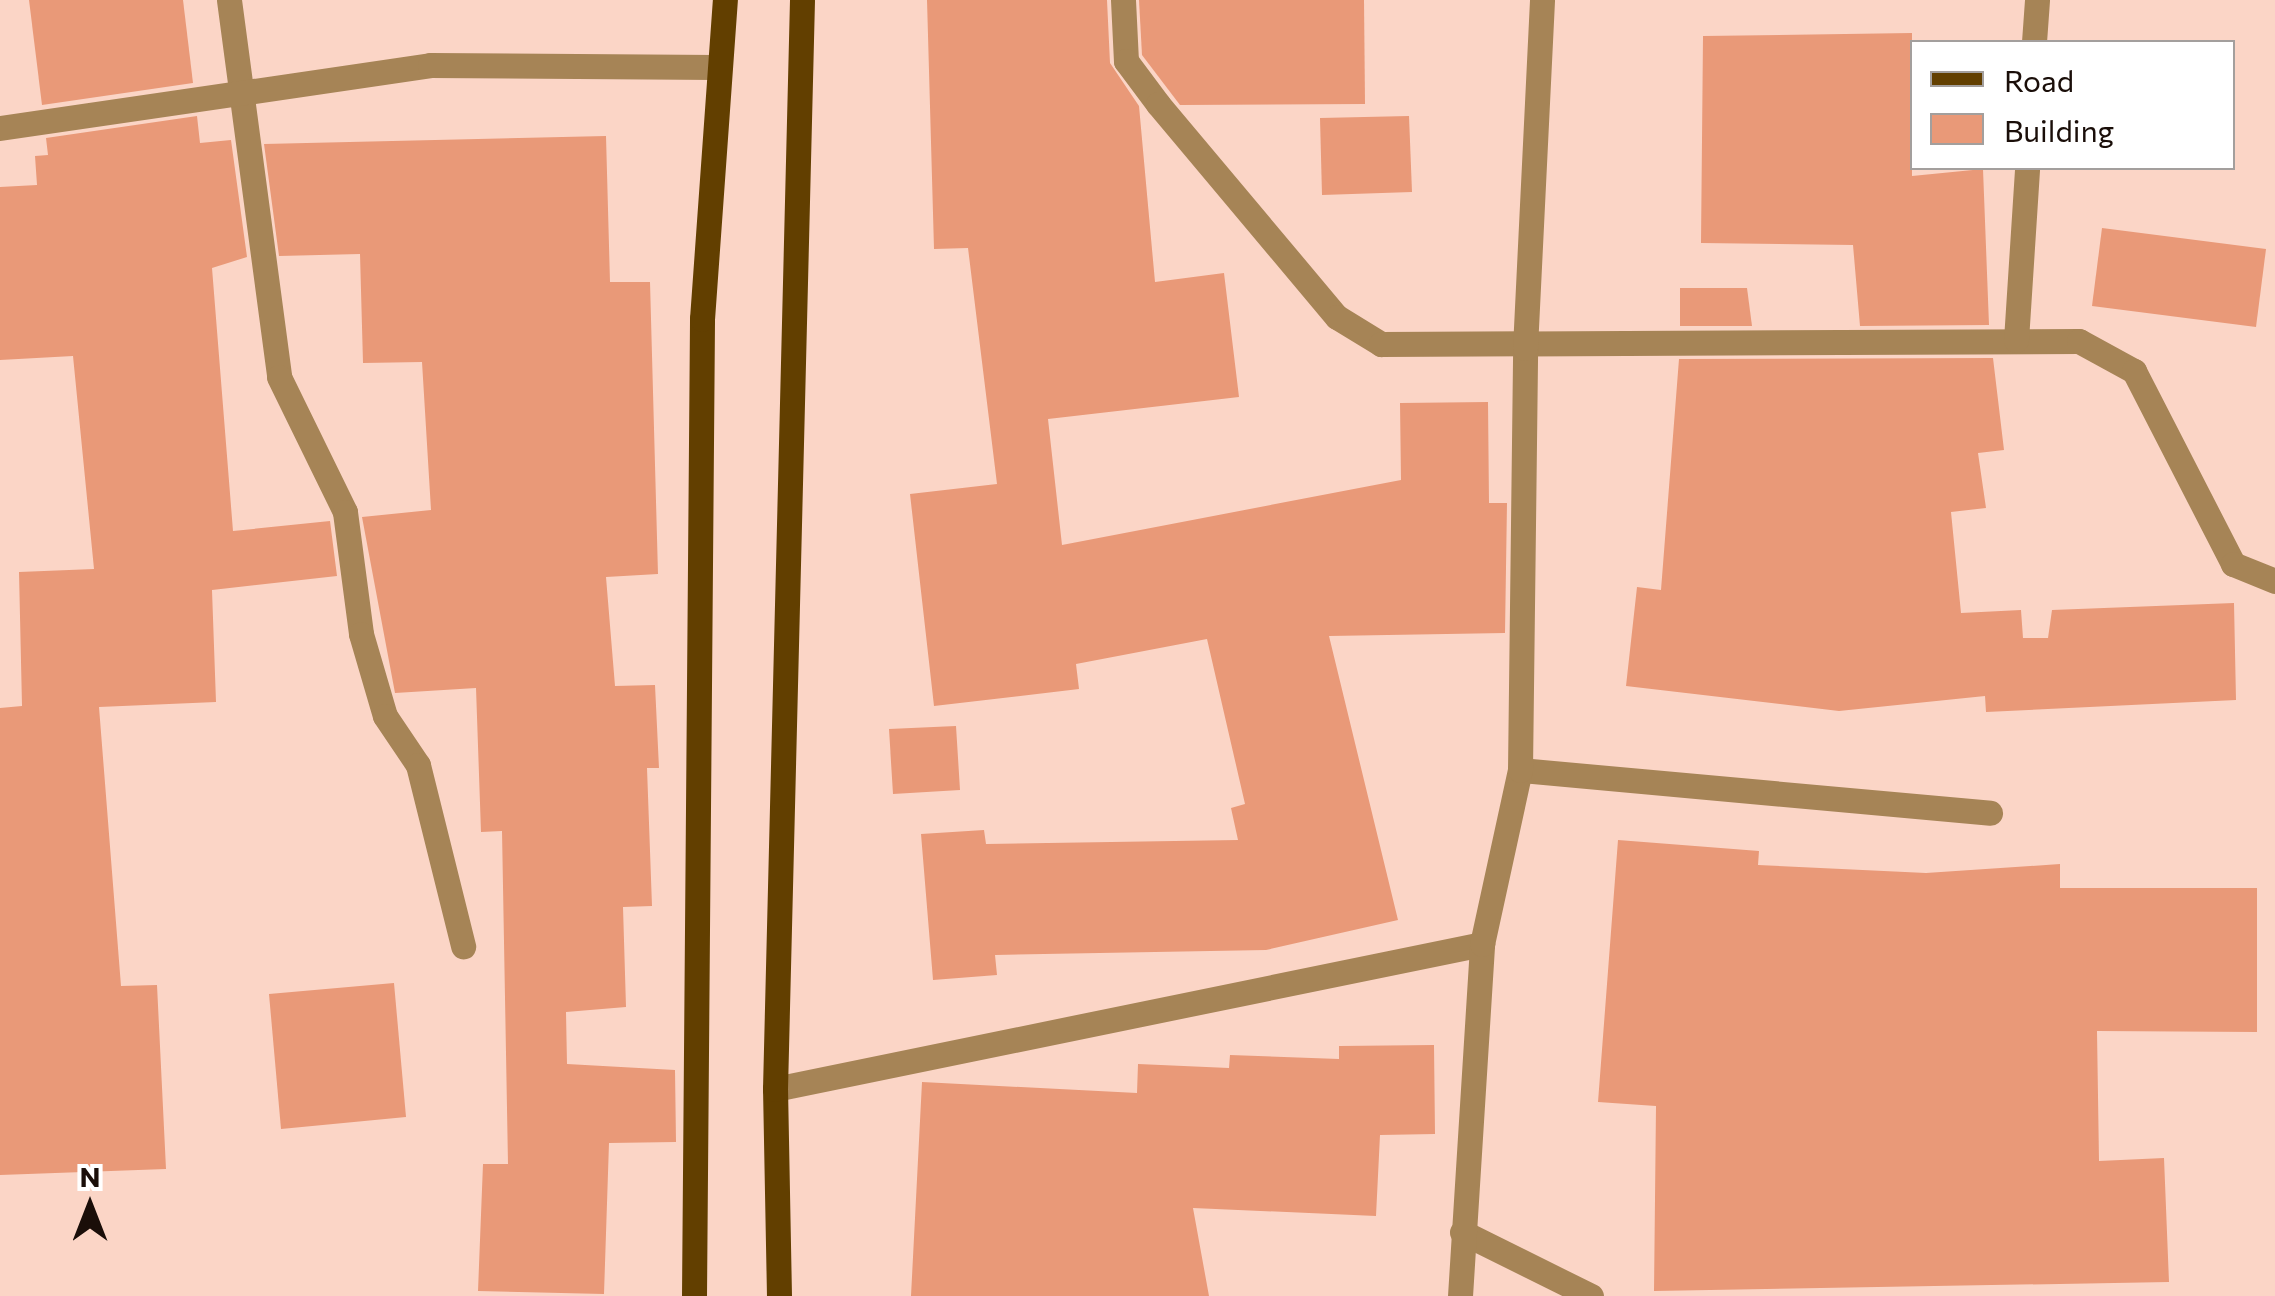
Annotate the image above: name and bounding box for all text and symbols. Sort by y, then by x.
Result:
legend [1910,40,2235,170]
text: Road [2004,61,2074,98]
text: Building [2004,111,2114,148]
north arrow [40,1156,140,1256]
text: N [80,1159,101,1193]

